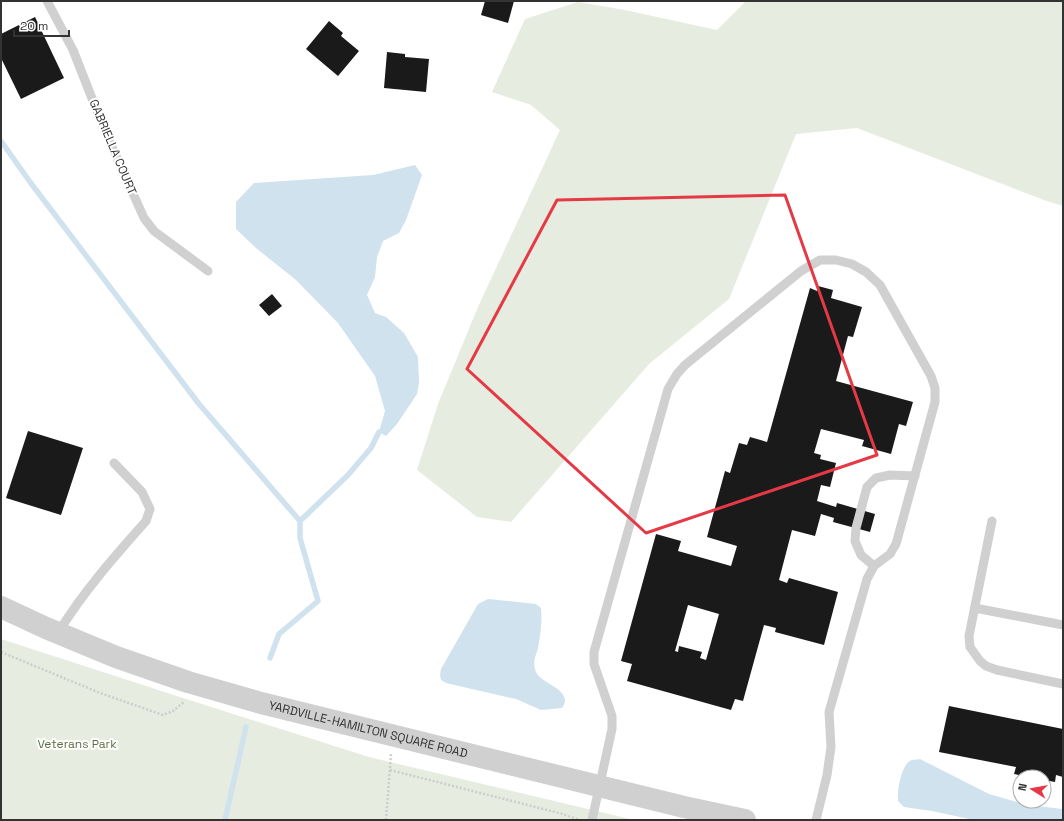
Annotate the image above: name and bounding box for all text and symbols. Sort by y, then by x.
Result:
scale bar [14,12,69,38]
text: 20 m [20,18,48,34]
street label: GABRIELLA COURT [86,97,140,197]
street label: YARDVILLE-HAMILTON SQUARE ROAD [267,697,469,762]
park label: Veterans Park [37,736,117,752]
north arrow [1012,769,1052,809]
text: N [1015,782,1030,792]

